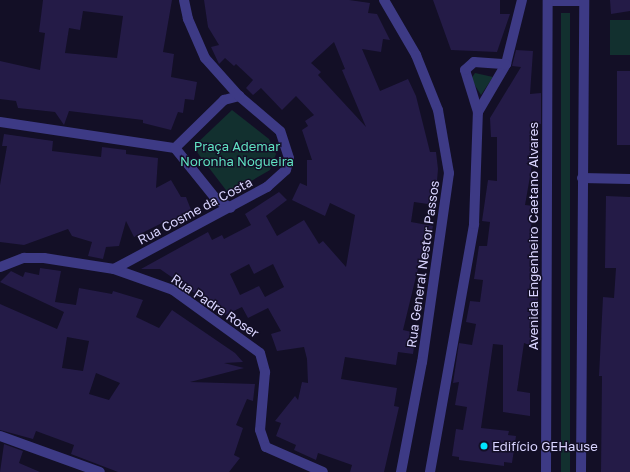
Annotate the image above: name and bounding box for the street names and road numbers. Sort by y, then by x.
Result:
street label: Avenida Engenheiro Caetano Alvares [525,122,541,350]
street label: Rua Cosme da Costa [135,174,255,248]
street label: Rua General Nestor Passos [404,179,442,349]
street label: Rua Padre Roser [168,271,262,341]

